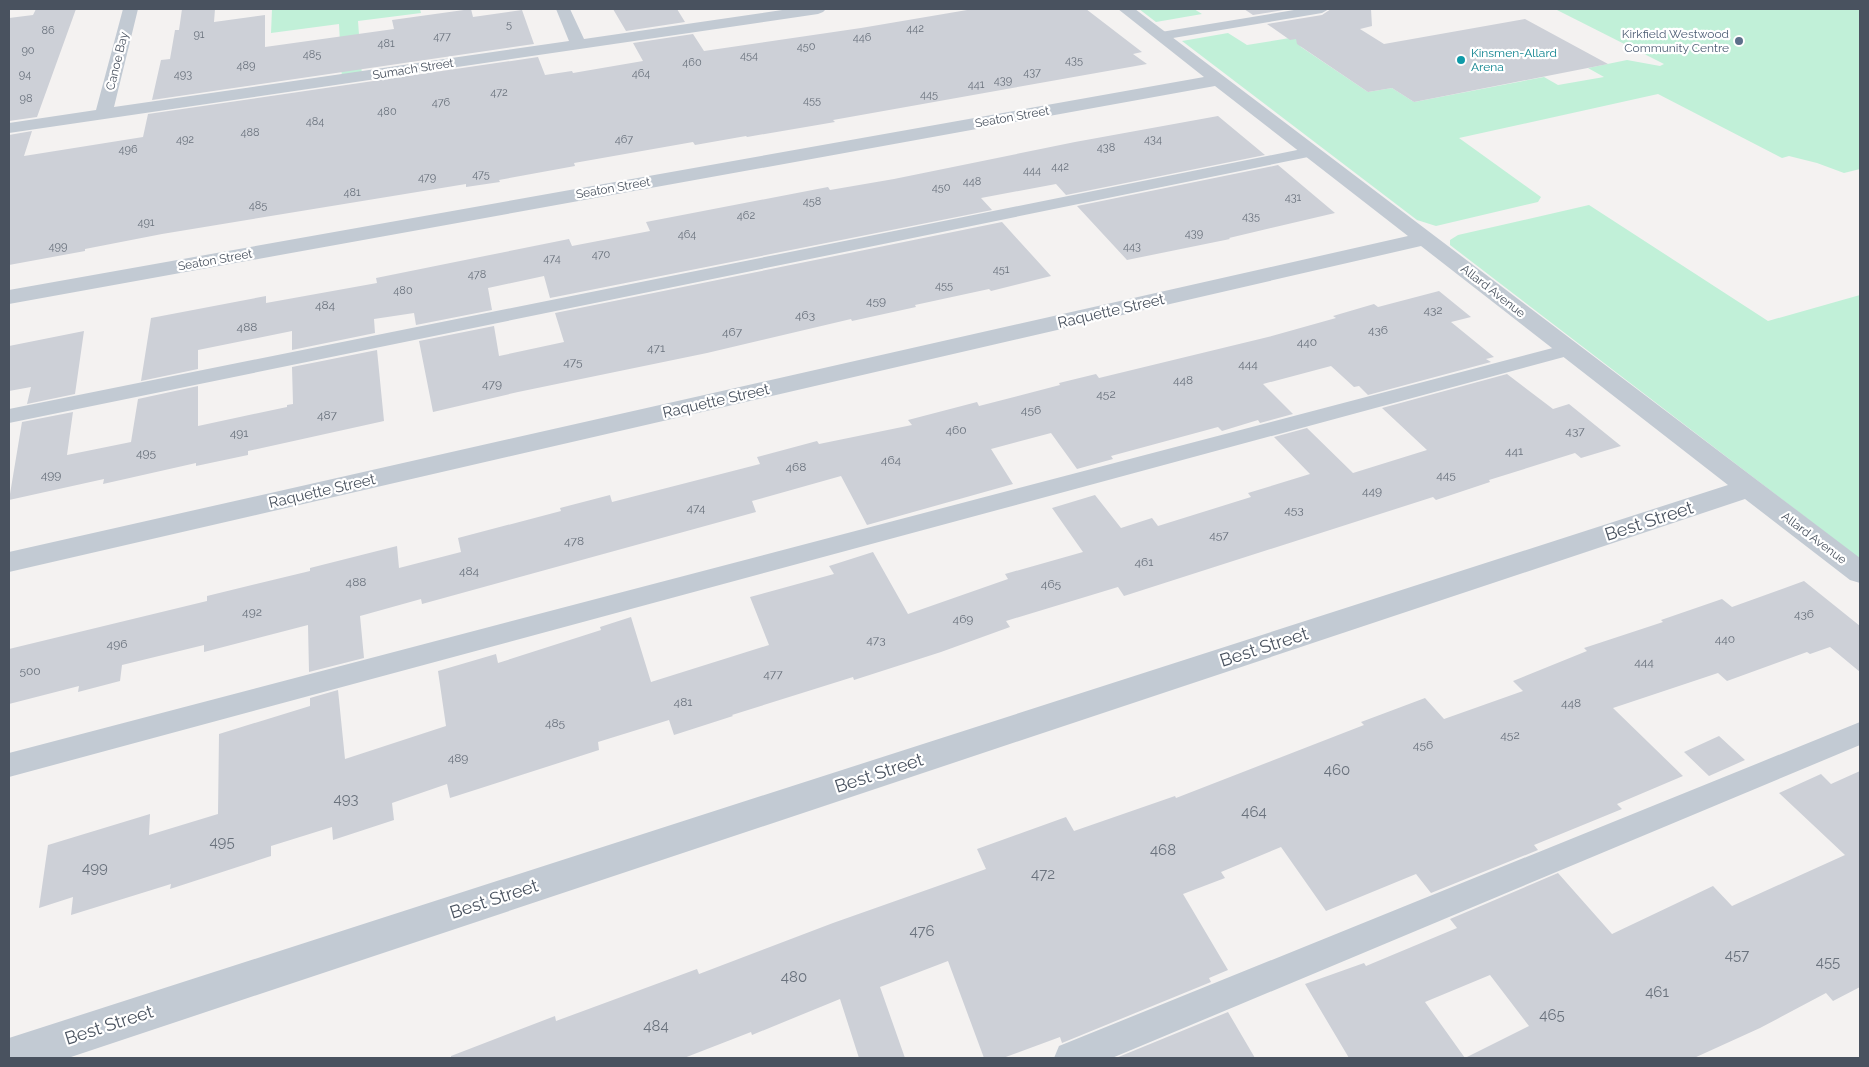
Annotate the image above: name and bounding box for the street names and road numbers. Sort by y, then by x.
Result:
street label: Canoe Bay [103,30,131,92]
street label: Sumach Street [371,56,455,82]
street label: Seaton Street [974,104,1050,130]
street label: Seaton Street [575,175,651,201]
street label: Seaton Street [177,247,253,273]
street label: Allard Avenue [1458,262,1528,320]
street label: Raquette Street [1056,290,1166,332]
street label: Raquette Street [661,380,771,422]
street label: Raquette Street [267,470,377,512]
street label: Best Street [1602,496,1696,545]
street label: Allard Avenue [1779,509,1849,567]
street label: Best Street [1217,622,1311,671]
street label: Best Street [832,748,926,797]
street label: Best Street [447,874,541,923]
street label: Best Street [62,1000,156,1049]

